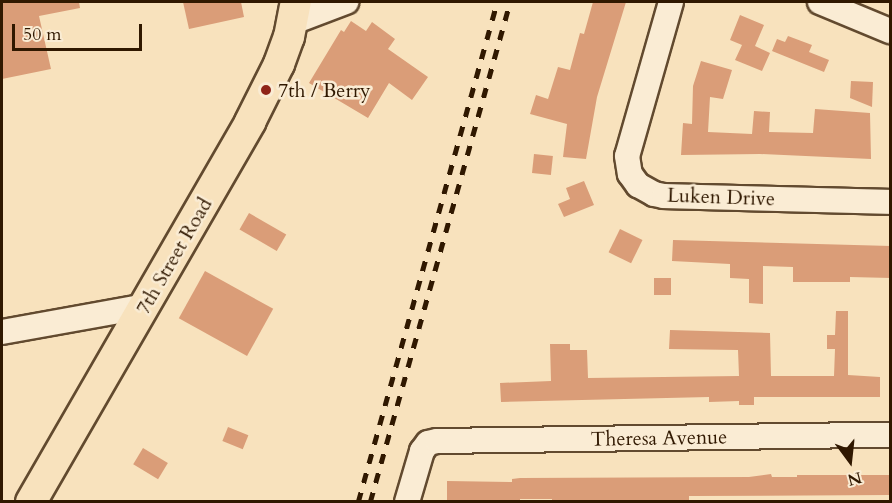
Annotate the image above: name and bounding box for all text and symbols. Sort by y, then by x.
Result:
scale bar [15,12,146,50]
text: 50 m [23,22,62,47]
place label: 7th / Berry [278,78,371,102]
marker: 7th / Berry [259,83,273,97]
street label: Luken Drive [667,183,775,211]
street label: 7th Street Road [131,194,217,318]
street label: Theresa Avenue [590,425,728,451]
north arrow [820,431,880,491]
text: N [845,466,864,491]

